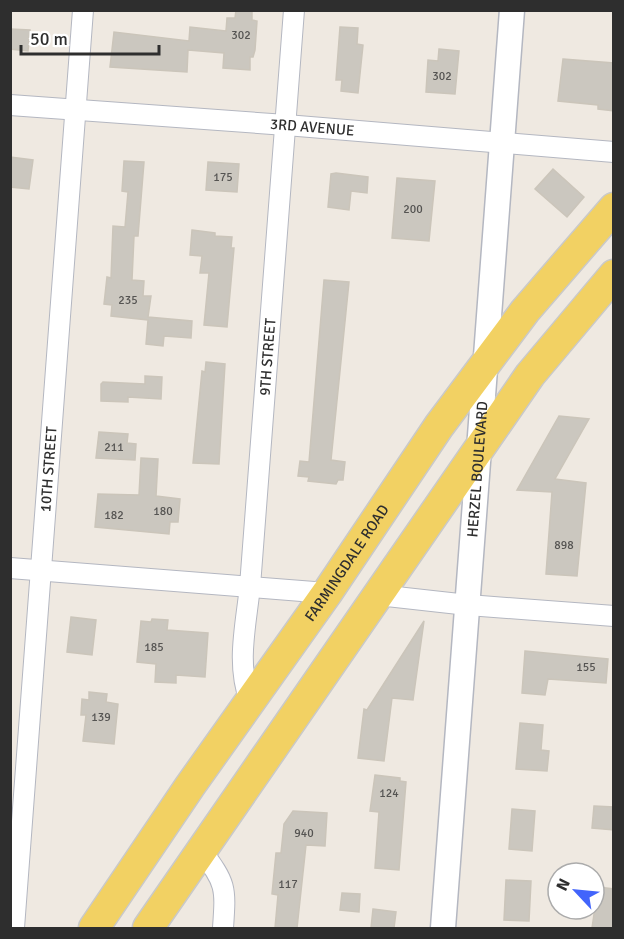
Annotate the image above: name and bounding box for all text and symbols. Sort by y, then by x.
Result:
scale bar [21,18,159,56]
text: 50 m [30,28,68,50]
house number: 302 [231,28,251,43]
house number: 302 [432,69,452,84]
street label: 3RD AVENUE [269,115,355,140]
house number: 175 [213,170,233,185]
house number: 200 [403,202,423,217]
house number: 235 [118,293,138,308]
street label: 9TH STREET [256,317,279,396]
street label: HERZEL BOULEVARD [463,401,492,538]
street label: 10TH STREET [36,425,61,513]
house number: 211 [104,440,124,455]
street label: FARMINGDALE ROAD [301,501,393,625]
house number: 180 [153,504,173,519]
house number: 182 [104,508,124,523]
house number: 898 [554,538,574,553]
house number: 185 [144,640,164,655]
house number: 155 [576,660,596,675]
house number: 139 [91,710,111,725]
house number: 124 [379,786,399,801]
house number: 940 [294,826,314,841]
north arrow [546,861,606,921]
text: N [552,875,575,894]
house number: 117 [278,877,298,892]

